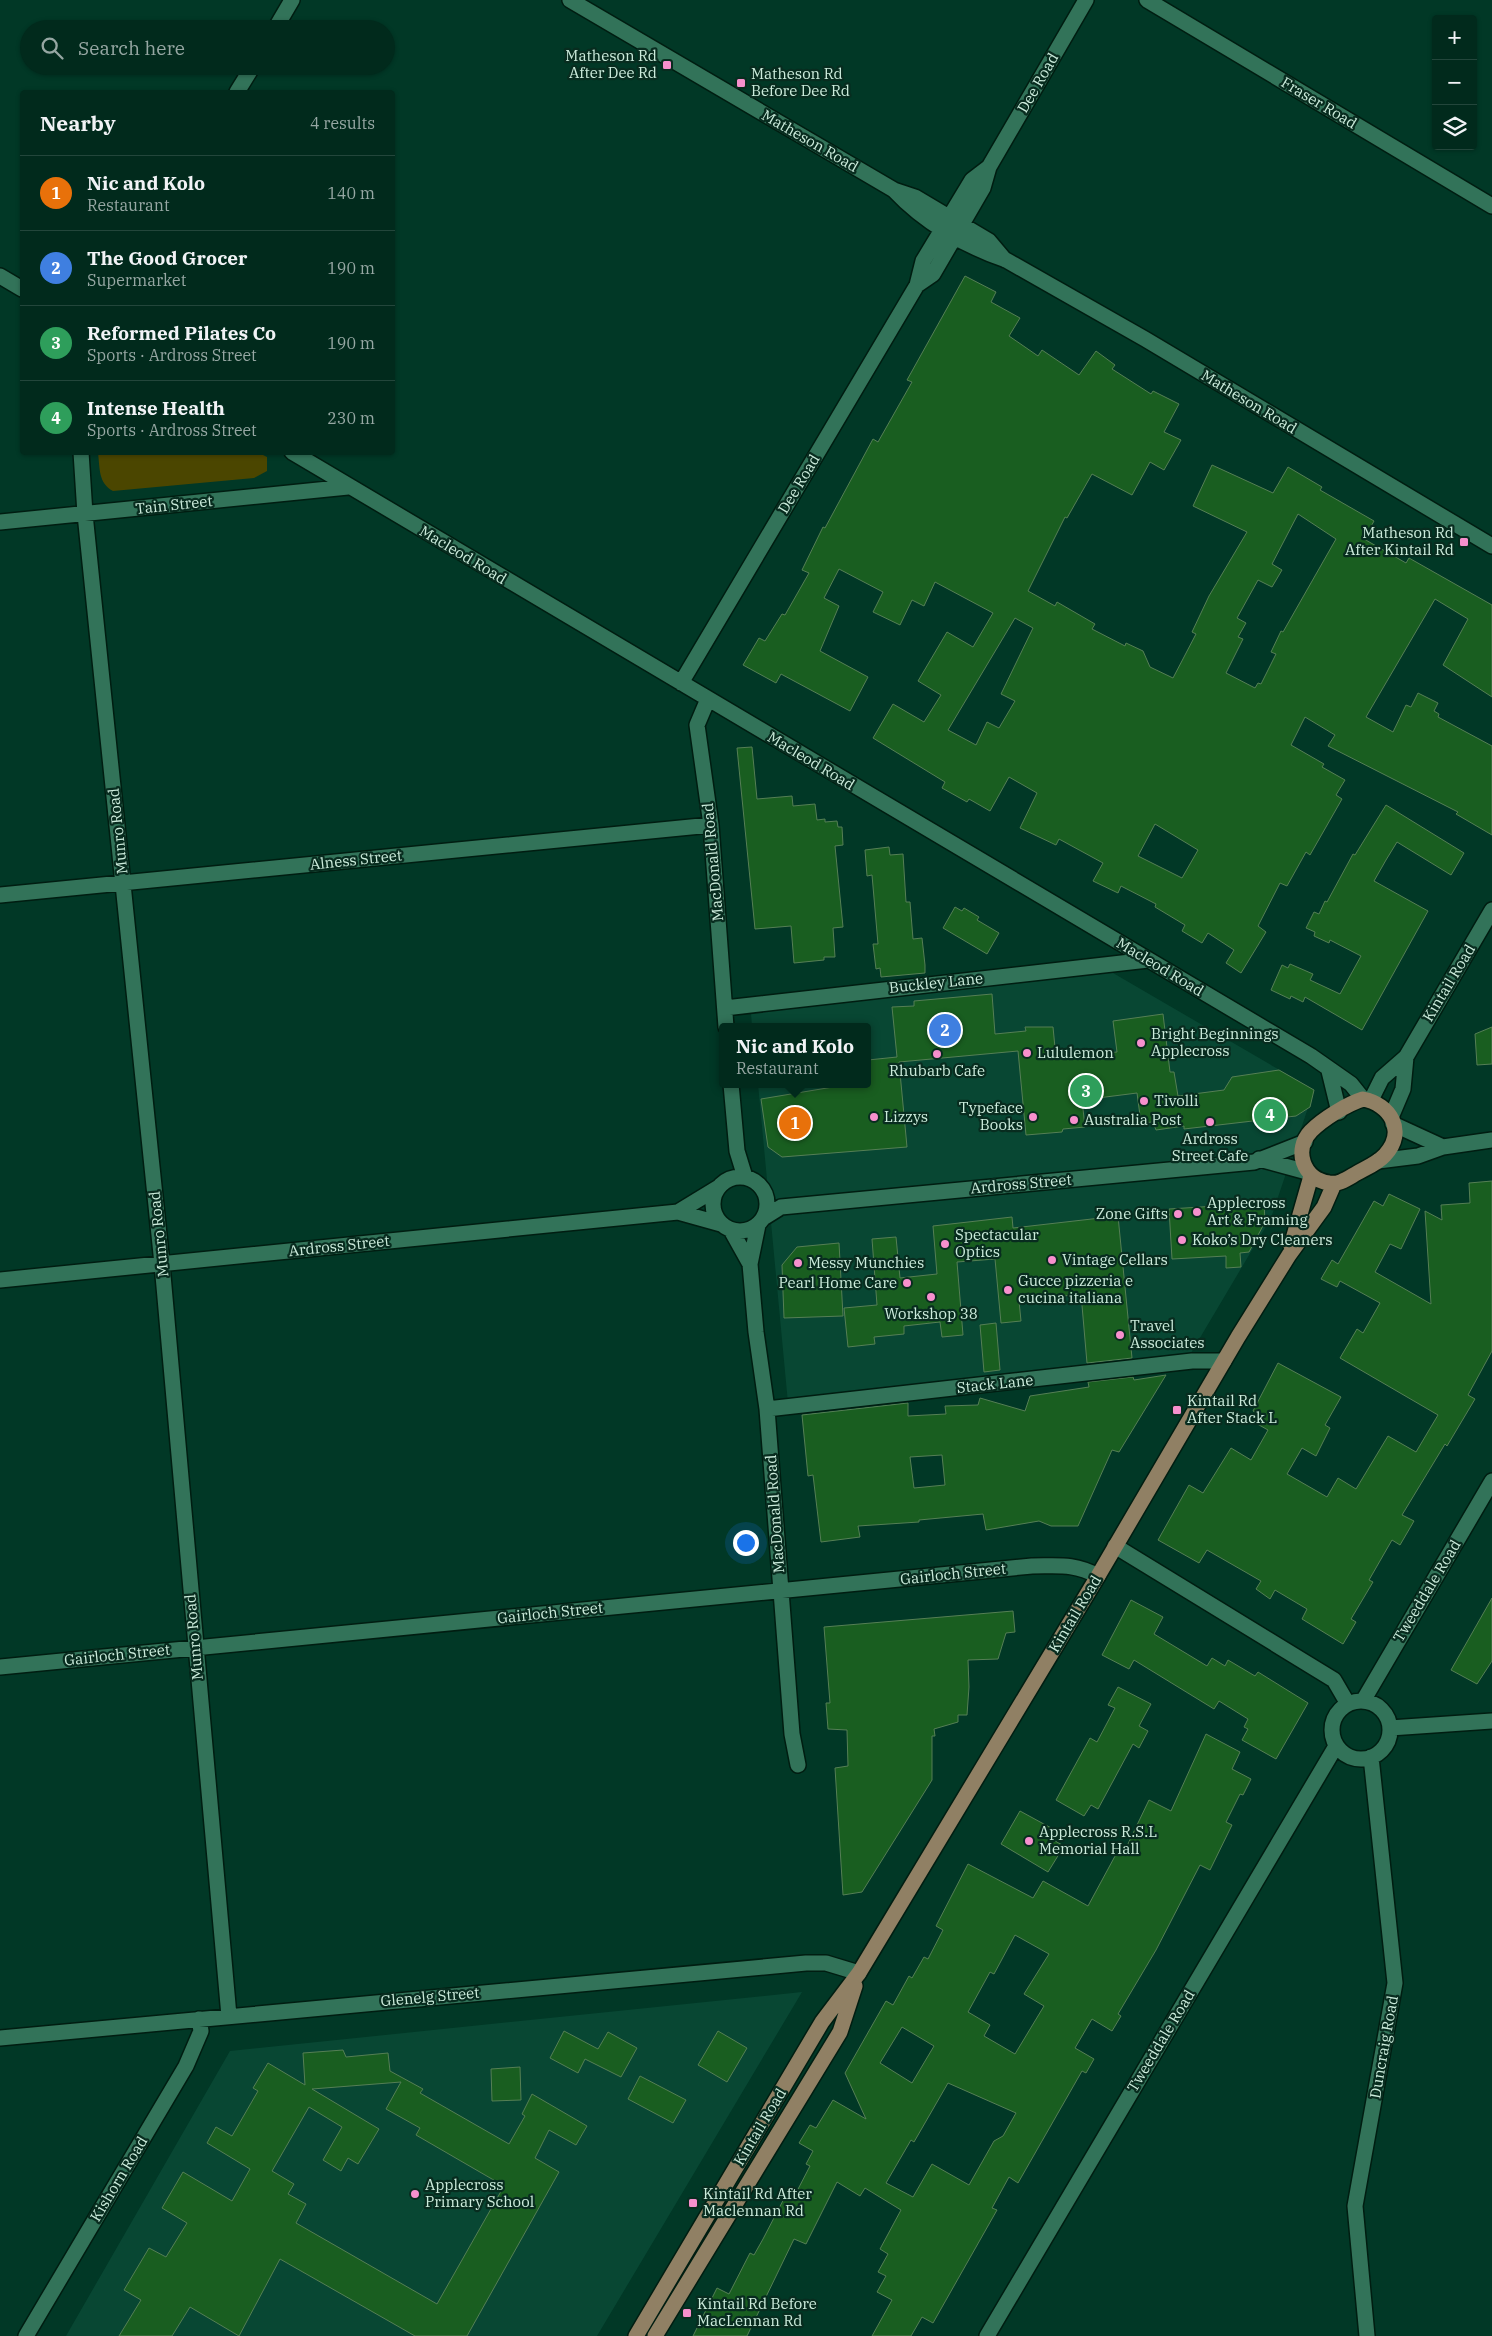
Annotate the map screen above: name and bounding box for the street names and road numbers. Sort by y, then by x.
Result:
street label: Dee Road [1013,49,1062,116]
street label: Fraser Road [1278,73,1361,133]
street label: Matheson Road [759,105,862,176]
street label: Matheson Road [1198,366,1301,438]
street label: Dee Road [773,451,824,517]
street label: Tain Street [135,491,213,518]
street label: Macleod Road [416,521,510,588]
street label: Macleod Road [764,727,858,794]
street label: Munro Road [104,787,131,875]
street label: MacDonald Road [698,802,727,922]
street label: Alness Street [309,845,403,874]
street label: Macleod Road [1113,933,1207,1000]
street label: Kintail Road [1418,941,1479,1025]
street label: Buckley Lane [888,968,984,997]
street label: Ardross Street [970,1170,1072,1197]
street label: Munro Road [145,1190,172,1278]
street label: Ardross Street [288,1231,390,1260]
street label: Stack Lane [956,1370,1034,1397]
street label: MacDonald Road [761,1454,788,1574]
street label: Tweeddale Road [1389,1536,1465,1645]
street label: Gairloch Street [899,1558,1007,1589]
street label: Kintail Road [1044,1572,1105,1656]
street label: Munro Road [180,1593,207,1681]
street label: Gairloch Street [496,1597,604,1628]
street label: Gairloch Street [63,1639,171,1670]
street label: Glenelg Street [380,1983,480,2010]
street label: Tweeddale Road [1123,1986,1199,2095]
street label: Duncraig Road [1365,1994,1402,2100]
street label: Kintail Road [729,2085,790,2169]
street label: Kishorn Road [86,2133,151,2225]

